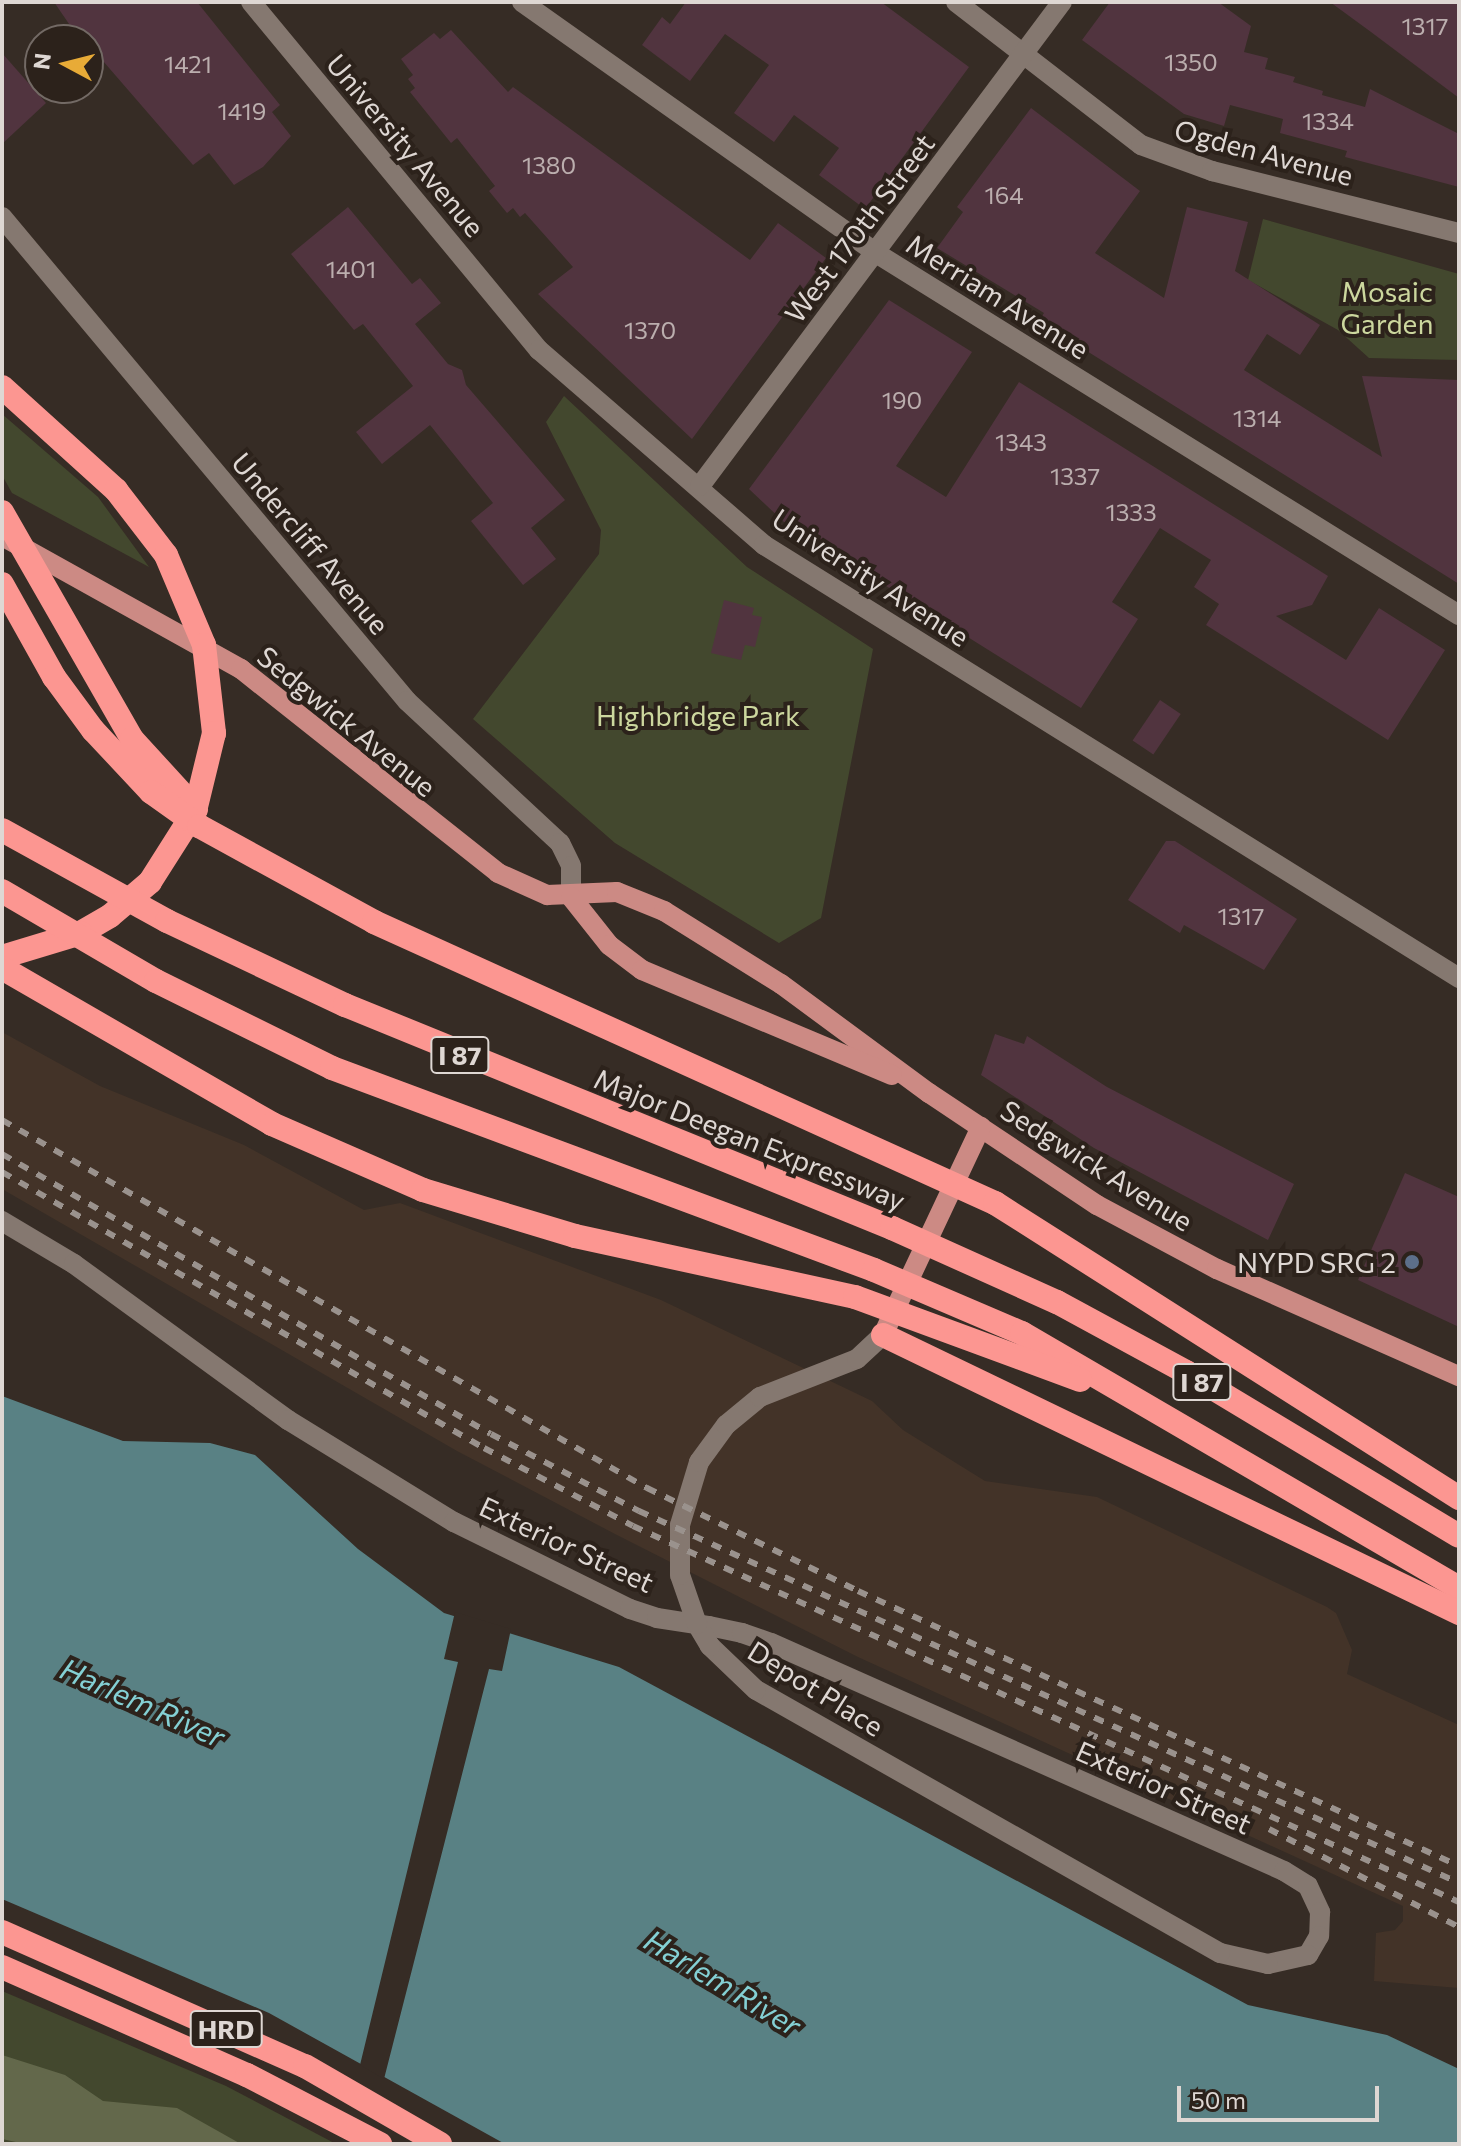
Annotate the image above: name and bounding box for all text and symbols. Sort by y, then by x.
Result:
house number: 1317 [1402,12,1448,40]
north arrow [24,24,104,104]
street label: University Avenue [320,47,492,243]
house number: 1350 [1164,48,1218,76]
house number: 1421 [164,50,212,78]
text: N [27,51,56,71]
house number: 1419 [218,97,266,125]
house number: 1334 [1302,107,1354,135]
street label: Ogden Avenue [1171,112,1357,192]
street label: West 170th Street [777,127,941,329]
house number: 1380 [522,151,576,179]
house number: 164 [984,181,1024,209]
street label: Merriam Avenue [901,226,1095,366]
house number: 1401 [326,255,376,283]
park label: Mosaic Garden [1341,274,1433,340]
house number: 1370 [624,316,676,344]
house number: 190 [882,386,922,414]
house number: 1314 [1233,404,1281,432]
house number: 1343 [995,428,1047,456]
street label: Undercliff Avenue [225,445,397,641]
house number: 1337 [1050,462,1100,490]
house number: 1333 [1105,498,1157,526]
street label: University Avenue [766,501,976,653]
street label: Sedgwick Avenue [251,639,443,803]
park label: Highbridge Park [596,698,800,732]
house number: 1317 [1218,902,1264,930]
road number: I 87 [430,1033,490,1077]
street label: Major Deegan Expressway [590,1061,910,1217]
street label: Sedgwick Avenue [995,1092,1199,1238]
place label: NYPD SRG 2 [1237,1245,1396,1279]
marker: NYPD SRG 2 [1403,1253,1421,1271]
road number: I 87 [1172,1360,1232,1404]
street label: Exterior Street [475,1489,659,1599]
street label: Depot Place [742,1633,890,1743]
water label: Harlem River [55,1650,231,1754]
street label: Exterior Street [1071,1733,1257,1841]
water label: Harlem River [638,1921,808,2043]
road number: HRD [188,2007,264,2051]
scale bar [1181,2070,1383,2120]
text: 50 m [1191,2085,1246,2114]

